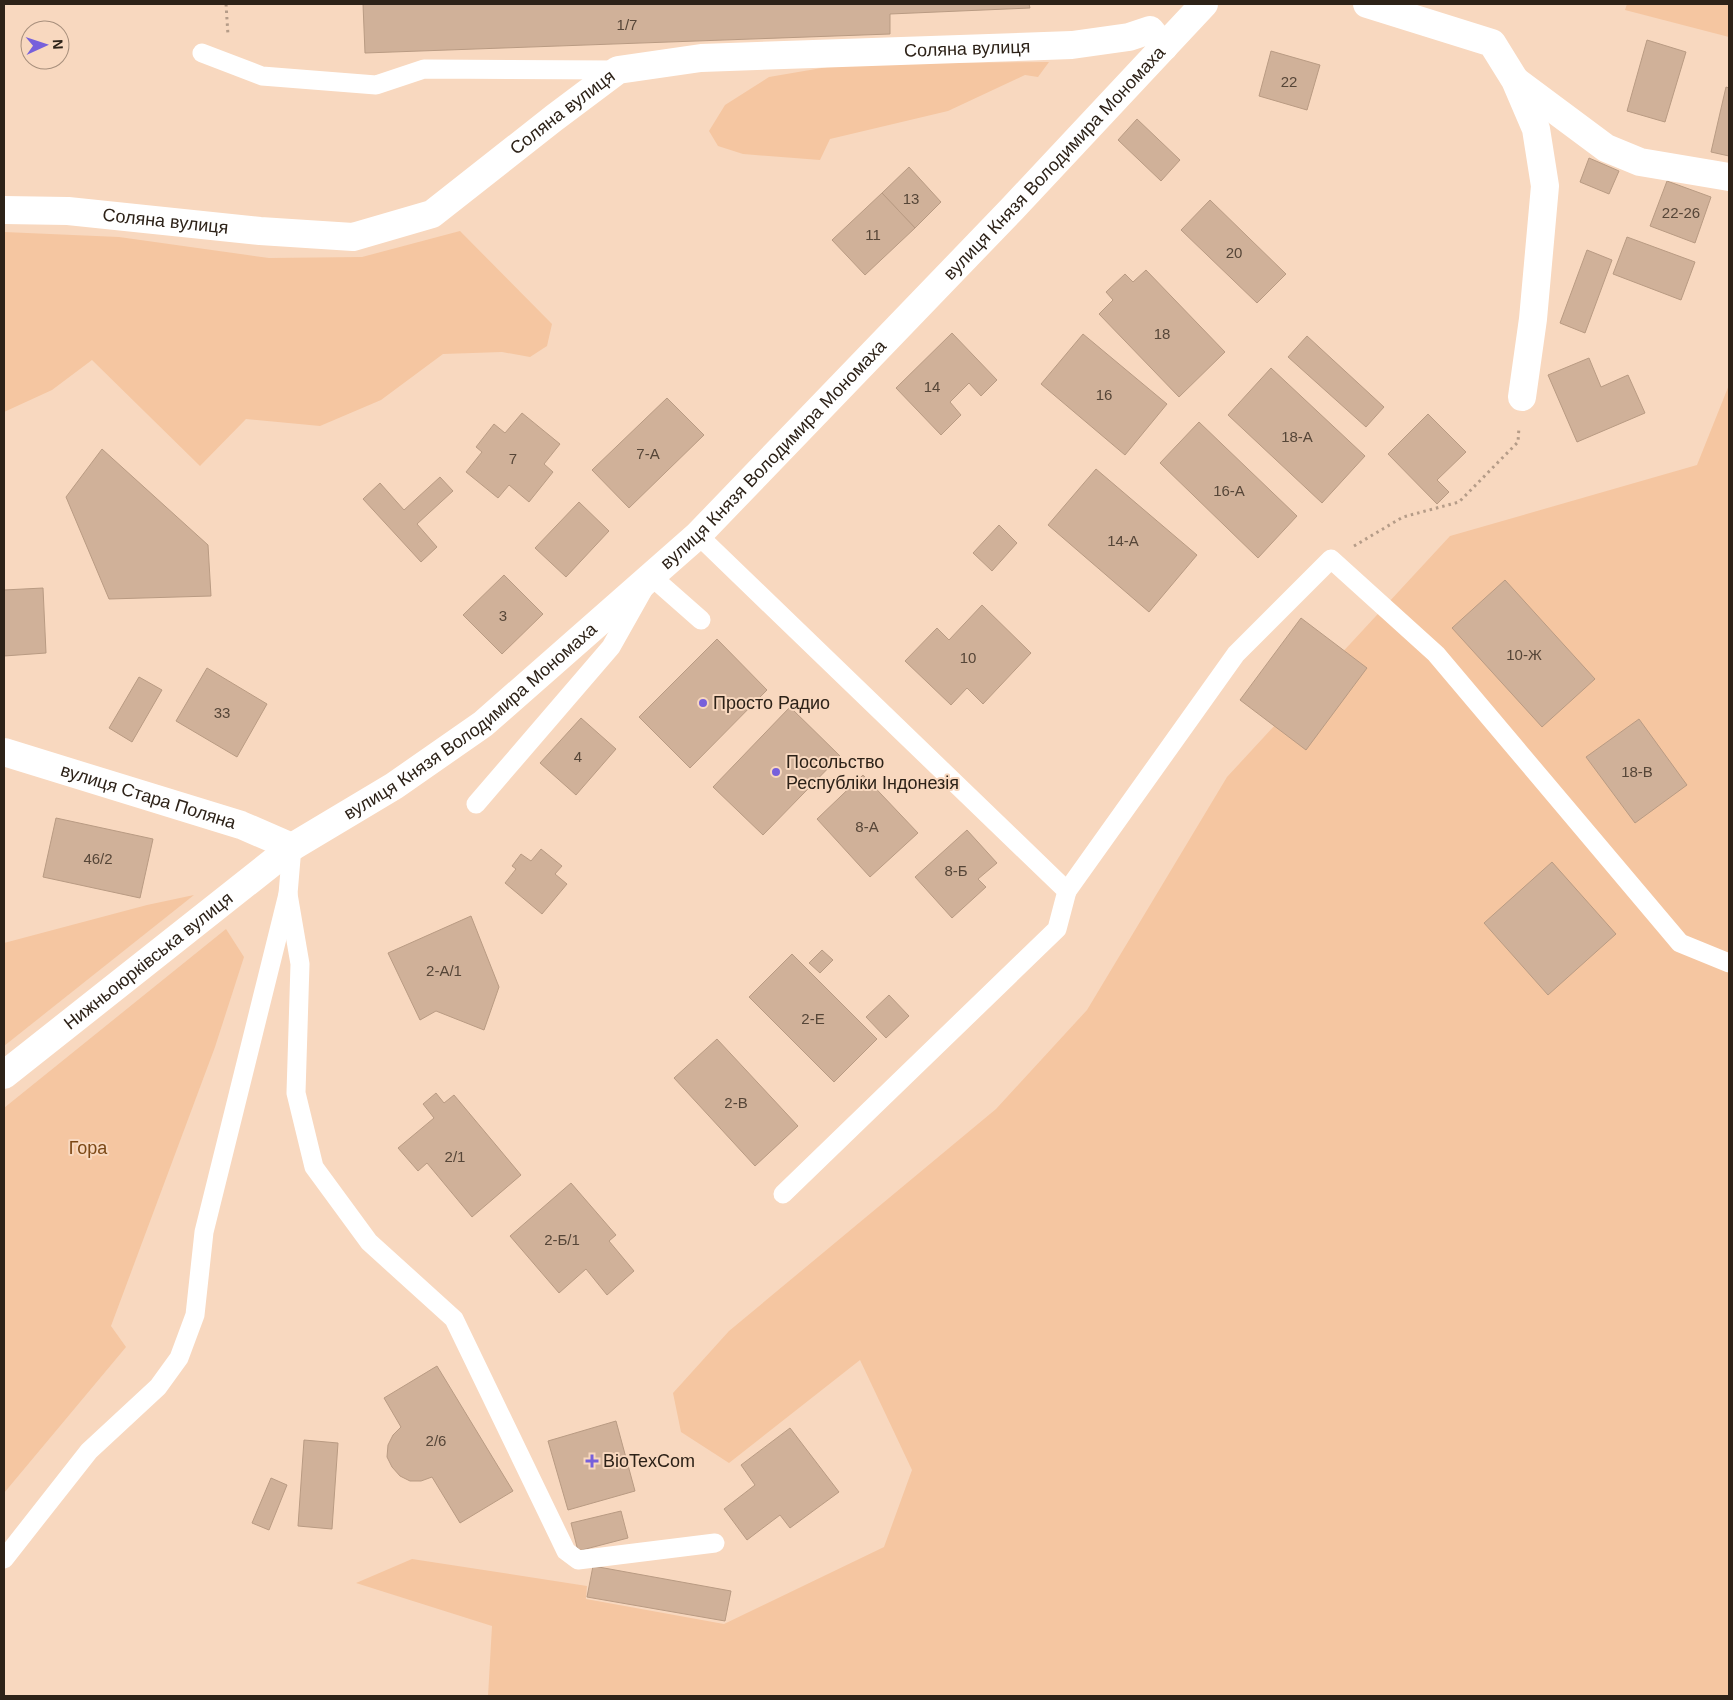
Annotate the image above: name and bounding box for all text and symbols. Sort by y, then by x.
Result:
house number: 1/7 [617,16,637,33]
north arrow [20,20,70,70]
street label: Соляна вулиця [904,36,1031,61]
text: N [50,39,66,50]
street label: вулиця Князя Володимира Мономаха [940,42,1170,284]
street label: Соляна вулиця [506,66,619,159]
house number: 22 [1281,73,1297,90]
house number: 13 [903,190,919,207]
house number: 22-26 [1662,204,1700,221]
street label: Соляна вулиця [102,205,229,238]
house number: 11 [865,226,881,243]
house number: 20 [1226,244,1242,261]
house number: 18 [1154,325,1170,342]
street label: вулиця Князя Володимира Мономаха [656,335,891,573]
house number: 14 [924,378,940,395]
house number: 16 [1096,386,1112,403]
house number: 18-А [1281,428,1313,445]
house number: 7-А [636,445,660,462]
house number: 7 [509,450,517,467]
house number: 16-А [1213,482,1245,499]
house number: 14-А [1107,532,1139,549]
house number: 3 [499,607,507,624]
street label: вулиця Князя Володимира Мономаха [340,618,601,824]
house number: 10-Ж [1506,646,1542,663]
house number: 10 [960,649,976,666]
place label: Просто Радио [713,693,830,713]
marker: Просто Радио [697,697,709,709]
house number: 33 [214,704,230,721]
house number: 4 [574,748,582,765]
place label: Посольство Республіки Індонезія [786,752,959,793]
street label: вулиця Стара Поляна [58,760,239,833]
house number: 18-В [1621,763,1653,780]
marker: Посольство Республіки Індонезія [770,766,782,778]
house number: 8-А [855,818,879,835]
house number: 46/2 [83,850,113,867]
house number: 8-Б [944,862,968,879]
street label: Нижньоюрківська вулиця [60,888,237,1034]
house number: 2-А/1 [426,962,462,979]
house number: 2-Е [801,1010,825,1027]
house number: 2-В [724,1094,748,1111]
park label: Гора [69,1138,108,1158]
house number: 2/1 [445,1148,465,1165]
house number: 2-Б/1 [544,1231,580,1248]
house number: 2/6 [426,1432,446,1449]
place label: BioTexCom [603,1451,695,1471]
marker: BioTexCom [585,1454,599,1468]

